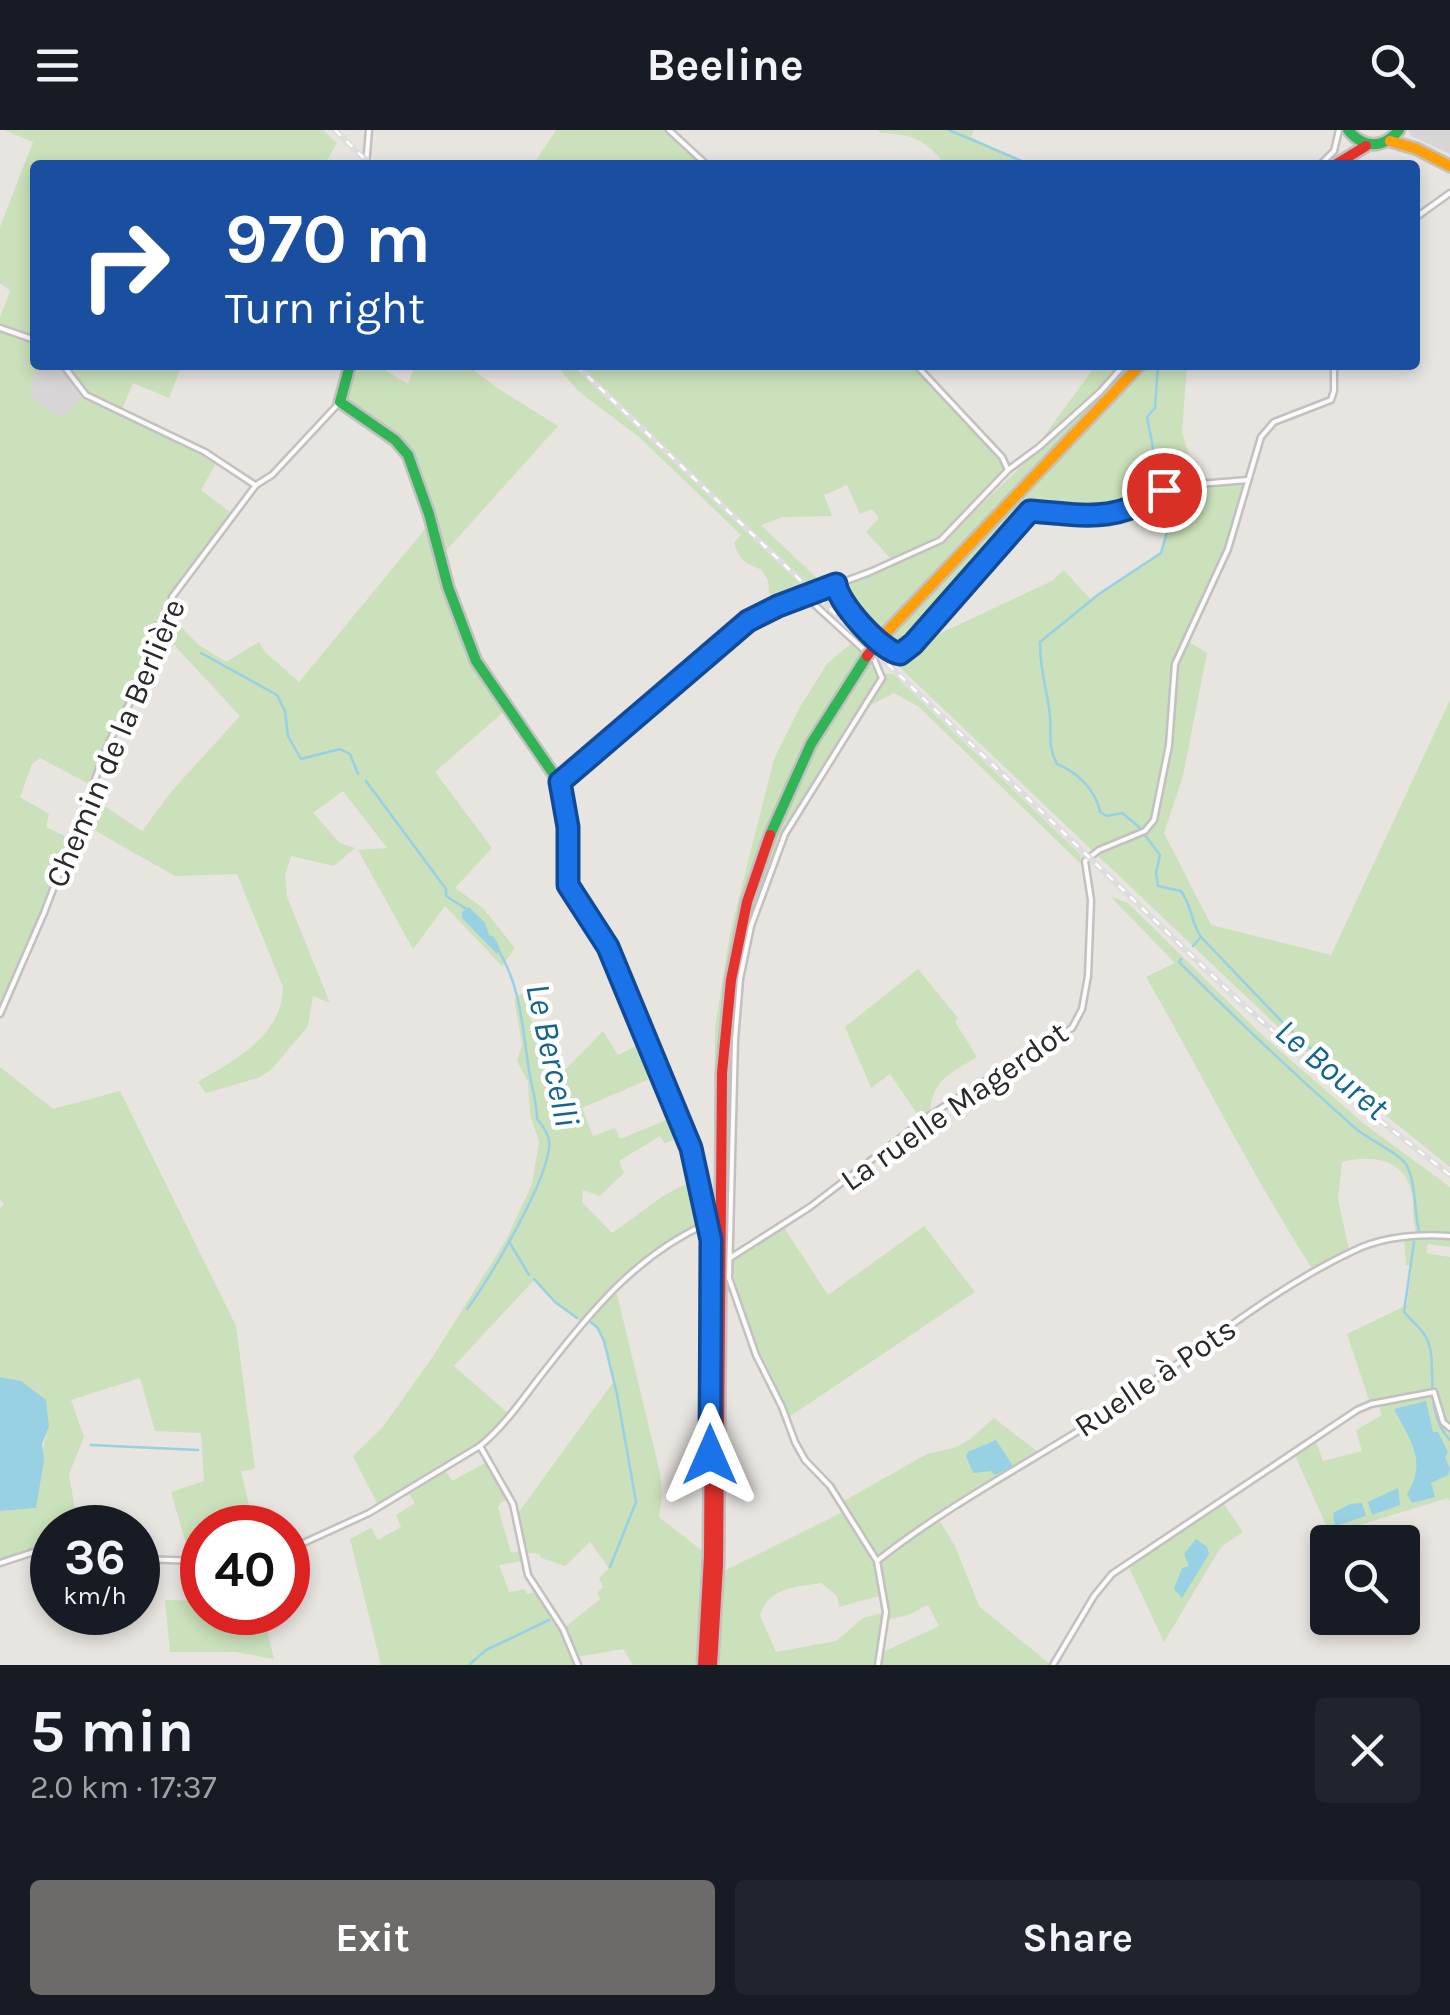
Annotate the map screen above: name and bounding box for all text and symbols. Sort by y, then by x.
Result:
icon: menu [30,38,85,93]
icon: search [1365,38,1420,93]
text: Beeline [646,39,804,91]
text: 970 m [225,198,431,280]
icon: right [60,200,190,330]
text: Turn right [225,282,425,334]
pin [1122,448,1207,533]
icon: arrive [1137,463,1192,518]
street label: Chemin de la Berlière [38,593,193,893]
water label: Le Bercelli [517,980,588,1131]
water label: Le Bouret [1267,1011,1397,1129]
street label: La ruelle Magerdot [834,1014,1075,1199]
street label: Ruelle à Pots [1068,1310,1243,1445]
position arrow [658,1403,762,1507]
speed limit sign: 40 [180,1505,310,1635]
map controls [1310,1525,1420,1635]
button: search [1310,1525,1420,1635]
text: 36 [64,1528,126,1587]
text: km/h [63,1581,127,1610]
text: 5 min [30,1696,194,1766]
button: close [1315,1698,1420,1803]
text: 2.0 km · 17:37 [30,1769,217,1806]
button: Exit [30,1880,715,1995]
button: Share [735,1880,1420,1995]

